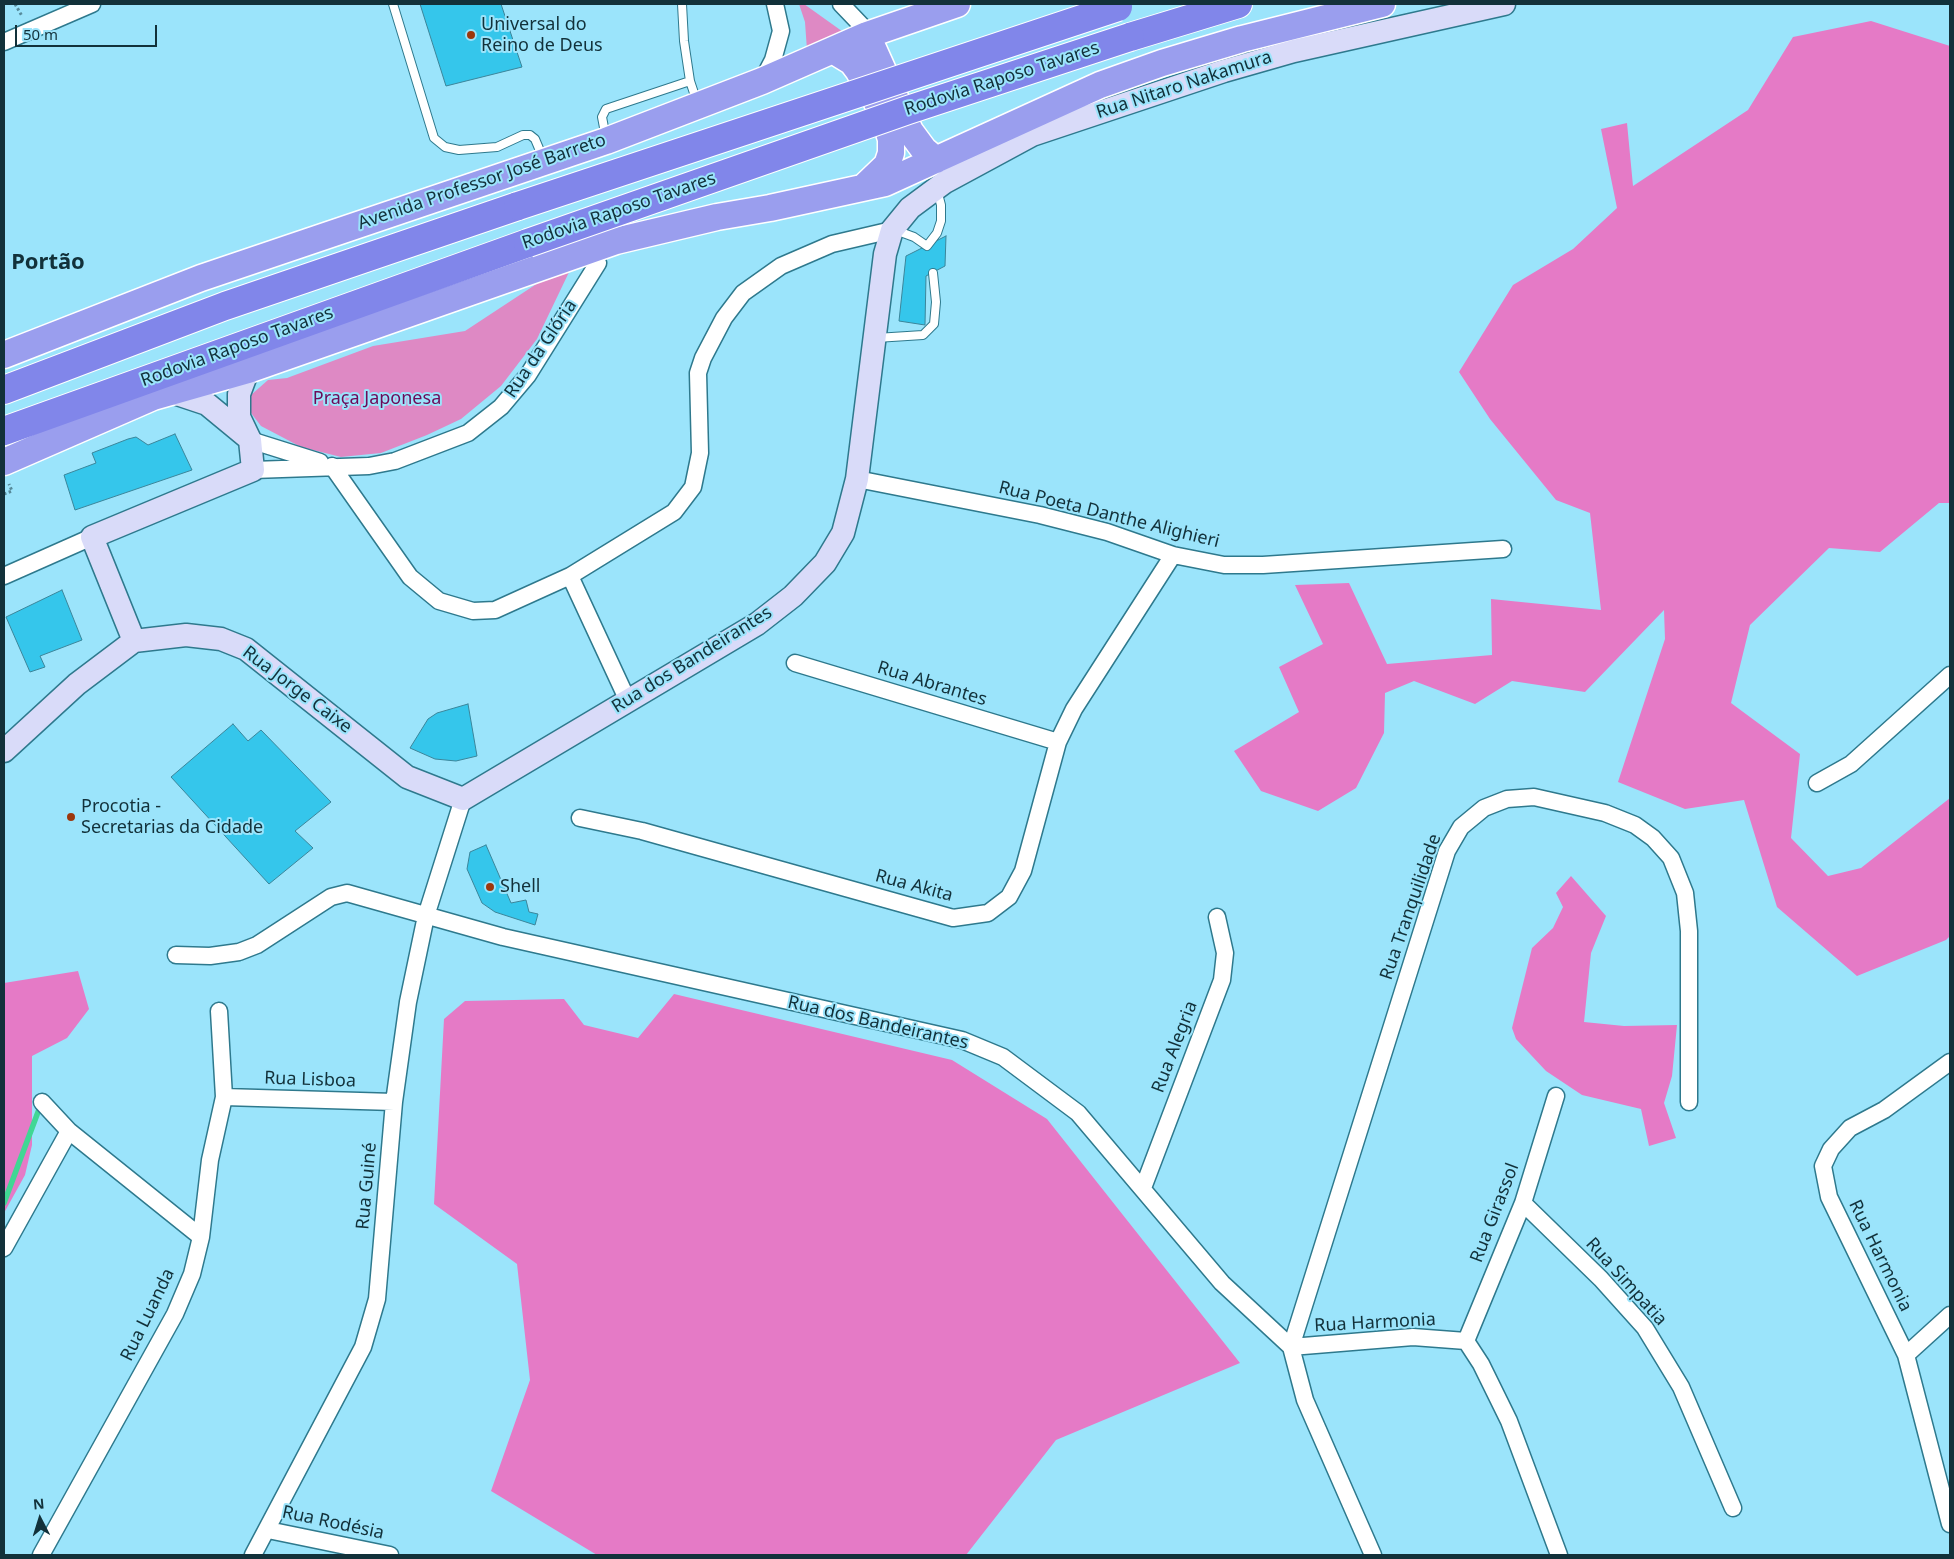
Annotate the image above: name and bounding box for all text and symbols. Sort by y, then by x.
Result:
place label: Universal do Reino de Deus [481,14,603,56]
scale bar [18,15,160,47]
text: 50 m [23,24,58,44]
marker: Universal do Reino de Deus [465,29,477,41]
street label: Rodovia Raposo Tavares [902,37,1102,121]
street label: Rua Nitaro Nakamura [1094,46,1274,124]
street label: Avenida Professor José Barreto [355,129,609,235]
street label: Rodovia Raposo Tavares [519,168,719,254]
district label: Portão [11,250,85,276]
street label: Rua da Glória [500,296,582,402]
street label: Rodovia Raposo Tavares [138,302,336,392]
park label: Praça Japonesa [313,388,441,410]
street label: Rua Poeta Danthe Alighieri [996,477,1222,553]
street label: Rua dos Bandeirantes [608,602,776,718]
street label: Rua Jorge Caixe [238,642,356,738]
street label: Rua Abrantes [875,657,989,711]
place label: Procotia - Secretarias da Cidade [81,796,263,839]
marker: Procotia - Secretarias da Cidade [65,811,77,823]
street label: Rua Tranquilidade [1376,831,1446,983]
street label: Rua Akita [873,865,955,907]
place label: Shell [500,876,540,898]
marker: Shell [484,881,496,893]
street label: Rua dos Bandeirantes [786,992,970,1054]
street label: Rua Alegria [1148,998,1202,1096]
street label: Rua Lisboa [264,1068,356,1092]
street label: Rua Guiné [352,1142,382,1230]
street label: Rua Girassol [1466,1160,1524,1266]
street label: Rua Harmonia [1844,1197,1916,1315]
street label: Rua Simpatia [1581,1234,1671,1330]
street label: Rua Luanda [116,1265,180,1365]
street label: Rua Harmonia [1314,1309,1436,1337]
north arrow [15,1494,65,1544]
text: N [32,1494,45,1514]
street label: Rua Rodésia [280,1502,386,1544]

